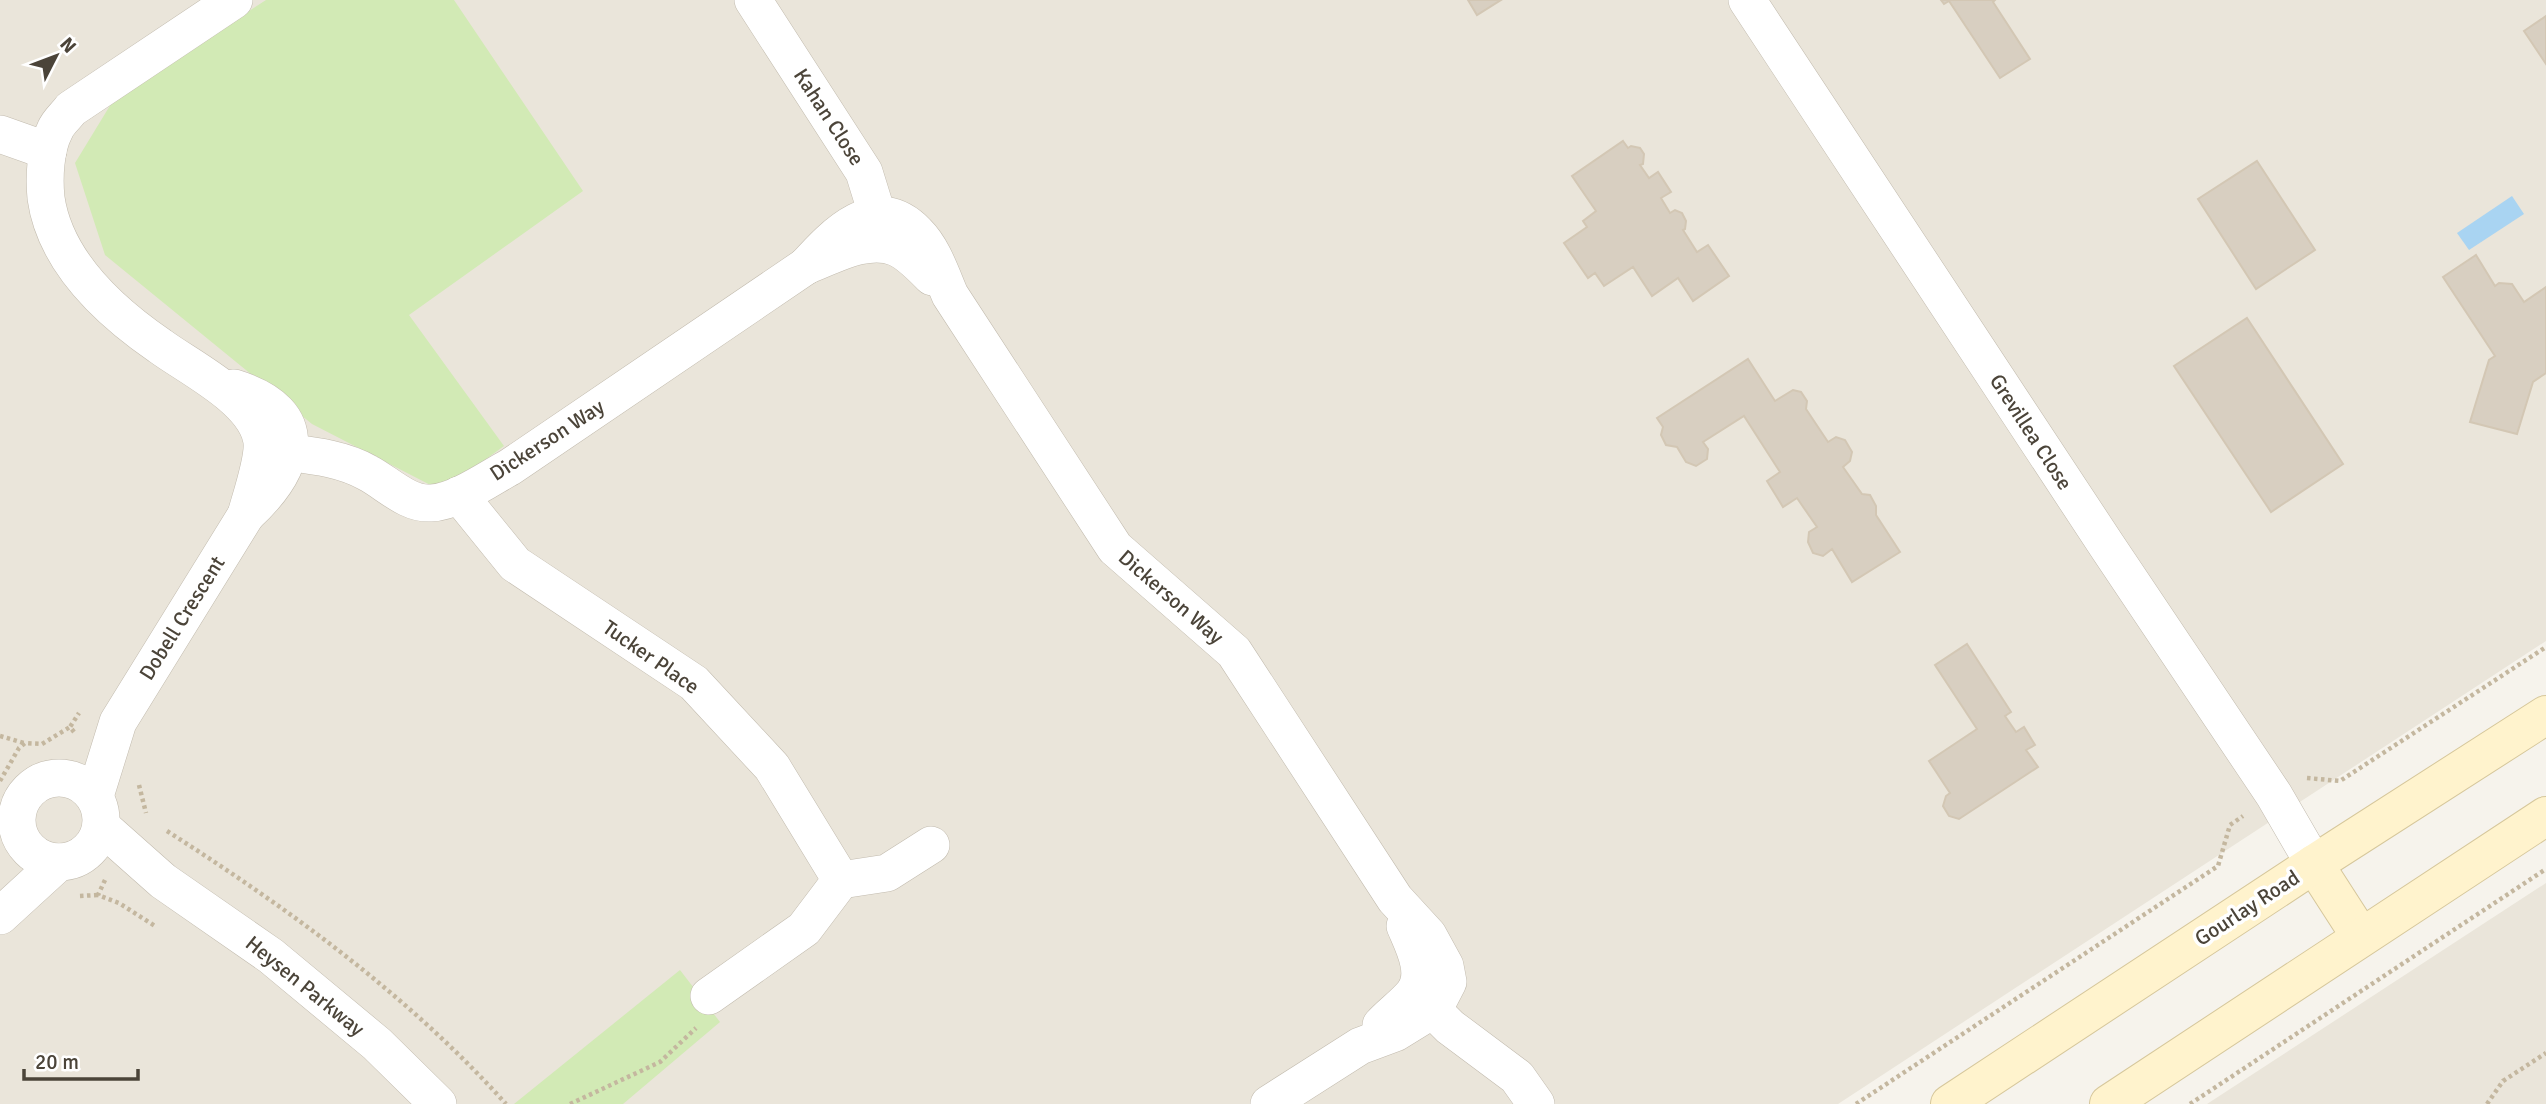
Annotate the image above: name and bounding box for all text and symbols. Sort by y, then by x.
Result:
north arrow [21,21,91,91]
text: N [55,32,81,58]
street label: Kahan Close [788,64,870,170]
street label: Grevillea Close [1984,369,2078,495]
street label: Dickerson Way [485,393,609,487]
street label: Dickerson Way [1113,544,1229,650]
street label: Dobell Crescent [133,551,231,685]
street label: Tucker Place [598,614,704,700]
street label: Gourlay Road [2190,865,2304,951]
street label: Heysen Parkway [240,930,370,1042]
scale bar [24,1038,138,1082]
text: 20 m [35,1049,79,1075]

